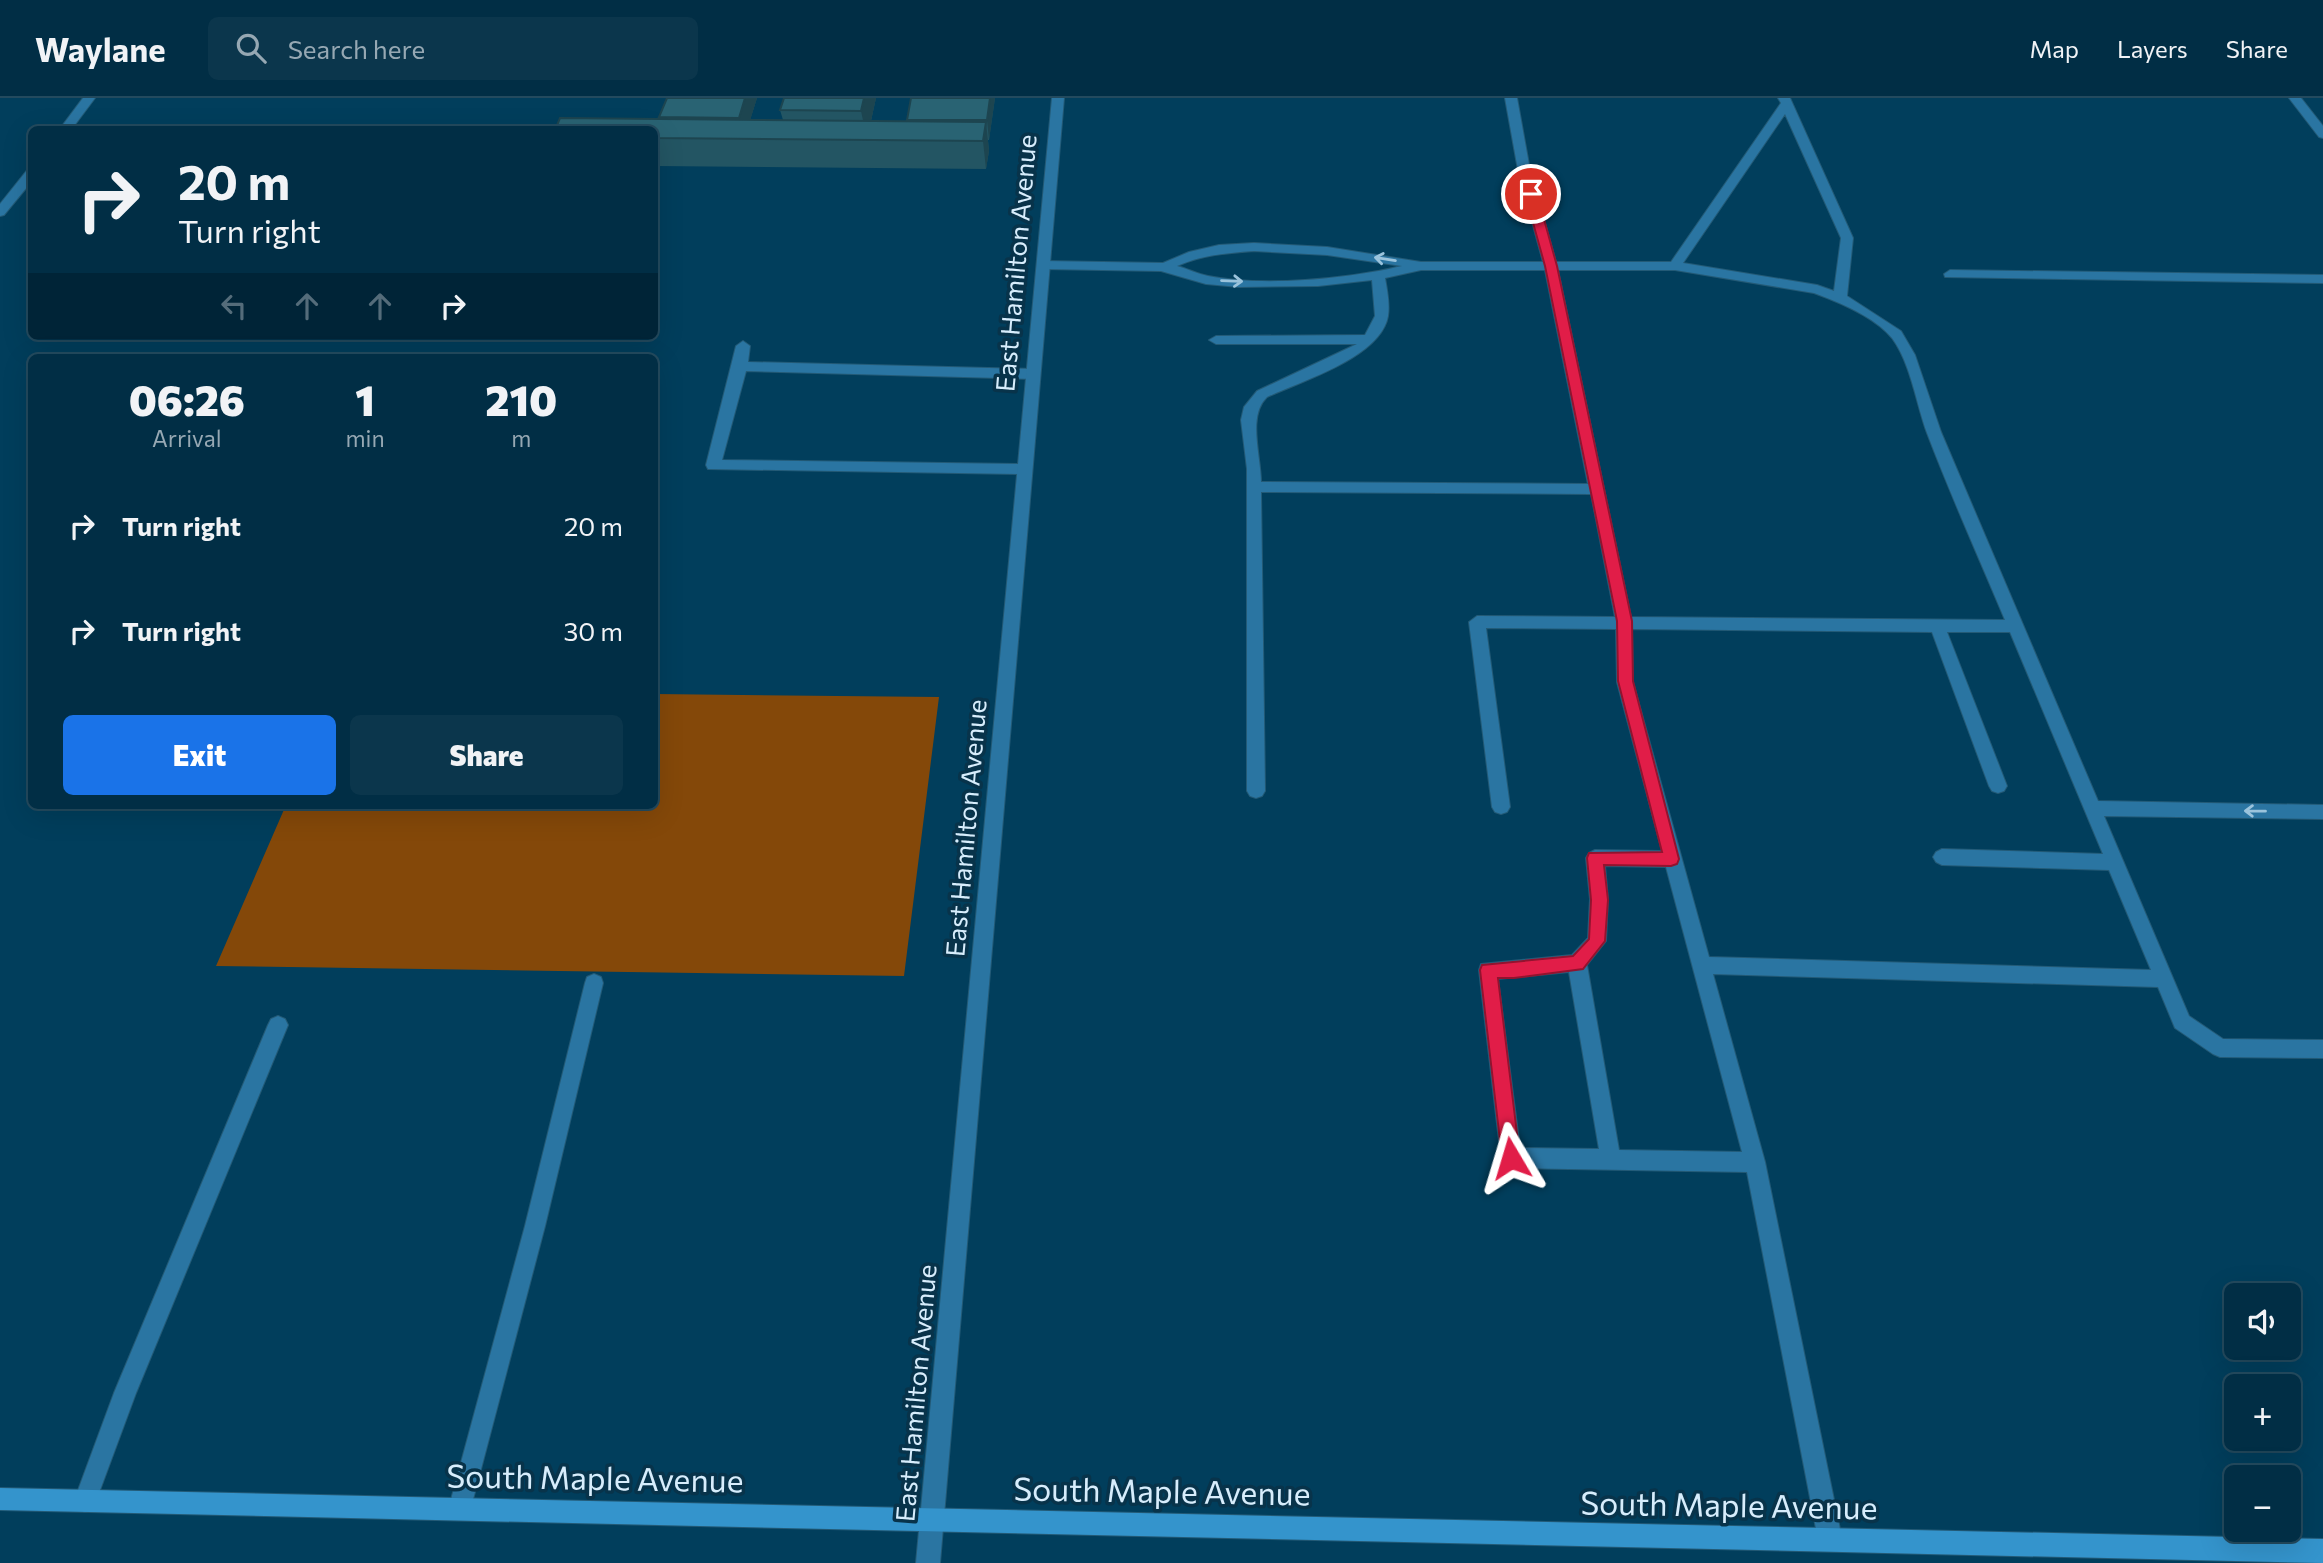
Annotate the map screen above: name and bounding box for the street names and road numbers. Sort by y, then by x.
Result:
street label: East Hamilton Avenue [988,133,1042,393]
street label: East Hamilton Avenue [938,698,992,958]
street label: East Hamilton Avenue [888,1263,942,1523]
street label: South Maple Avenue [446,1454,744,1500]
street label: South Maple Avenue [1013,1467,1311,1513]
street label: South Maple Avenue [1580,1481,1878,1527]

